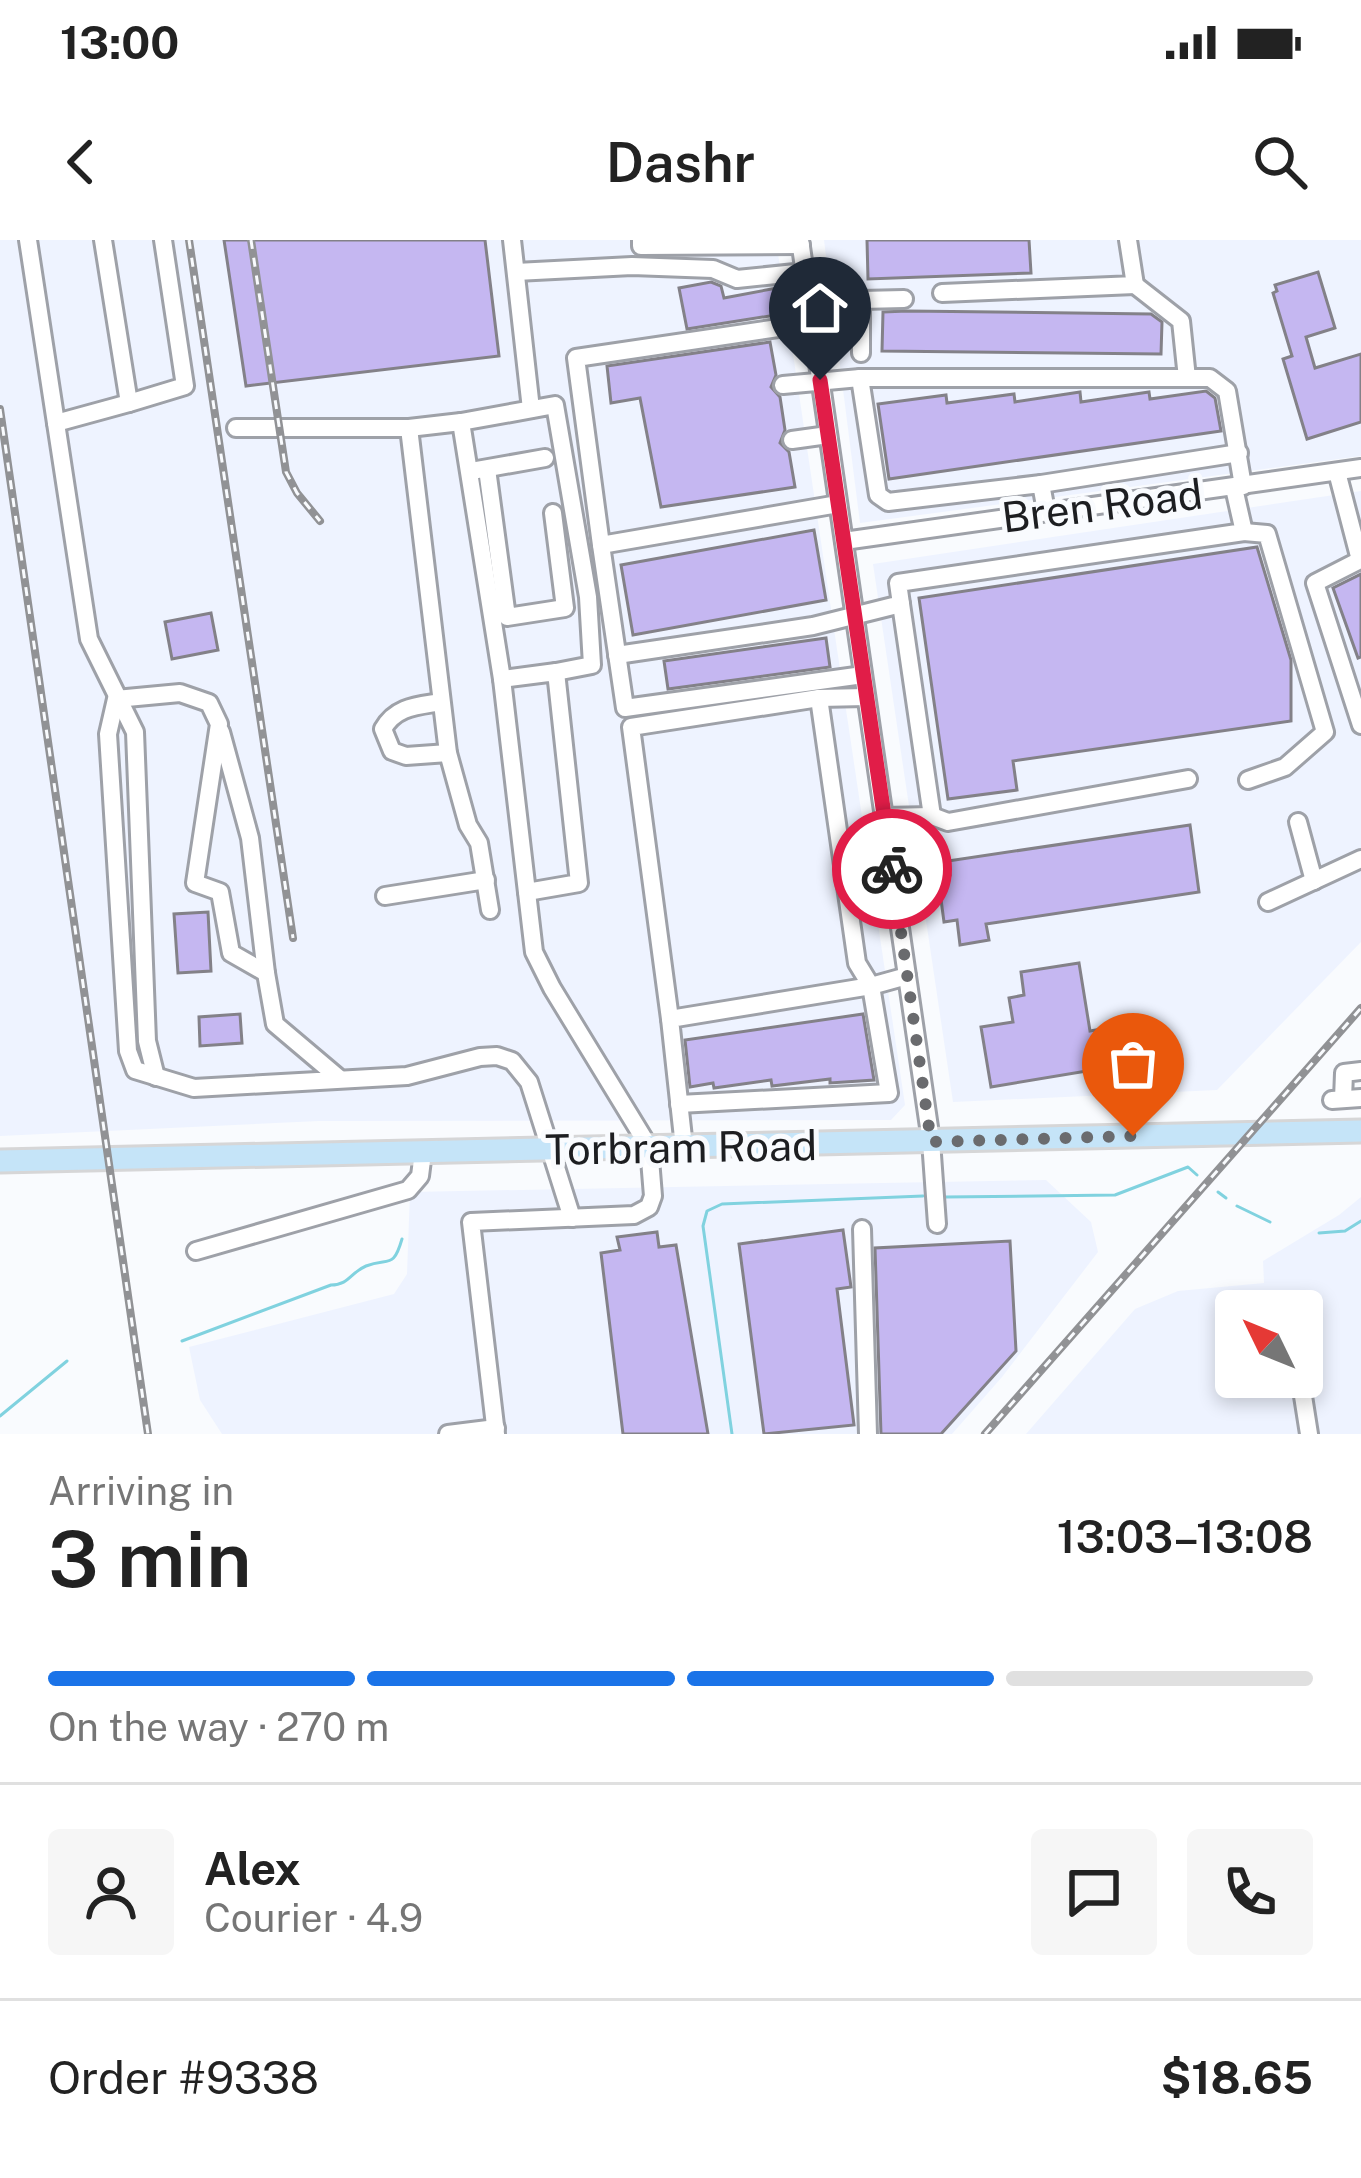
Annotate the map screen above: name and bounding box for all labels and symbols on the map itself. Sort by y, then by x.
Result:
pin [769,257,871,380]
street label: Bren Road [999,468,1205,542]
courier [832,809,952,929]
pin [1082,1013,1184,1136]
street label: Torbram Road [545,1120,817,1174]
north arrow [1215,1290,1323,1398]

